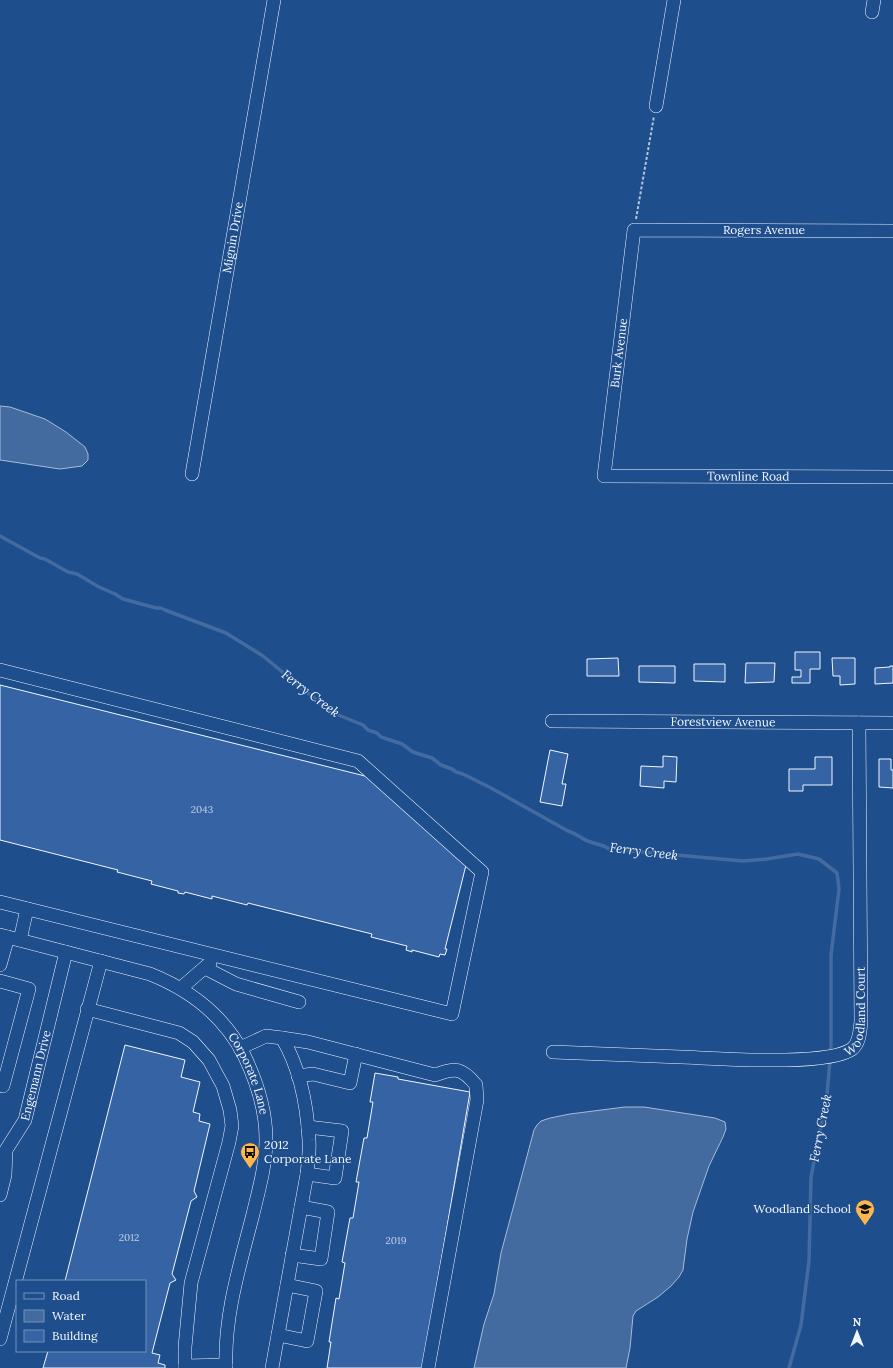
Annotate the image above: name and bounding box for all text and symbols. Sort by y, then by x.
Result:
street label: Mignin Drive [219,200,246,274]
street label: Rogers Avenue [723,222,806,237]
street label: Burk Avenue [607,317,630,389]
street label: Townline Road [707,468,789,484]
water label: Ferry Creek [278,666,343,721]
street label: Forestview Avenue [670,714,776,729]
house number: 2043 [191,803,214,816]
water label: Ferry Creek [609,839,679,864]
street label: Woodland Court [841,966,868,1059]
street label: Engemann Drive [17,1028,54,1122]
street label: Corporate Lane [225,1029,272,1116]
water label: Ferry Creek [806,1092,835,1163]
place label: 2012 Corporate Lane [264,1137,352,1166]
bus stop icon: 2012 Corporate Lane [239,1141,261,1169]
school or university icon: Woodland School [854,1198,876,1226]
place label: Woodland School [754,1201,851,1216]
house number: 2012 [119,1231,139,1244]
house number: 2019 [386,1234,407,1247]
legend [16,1280,146,1352]
text: Road [52,1288,80,1303]
text: Water [52,1308,87,1323]
north arrow [837,1312,877,1352]
text: N [853,1315,862,1329]
text: Building [52,1328,98,1343]

